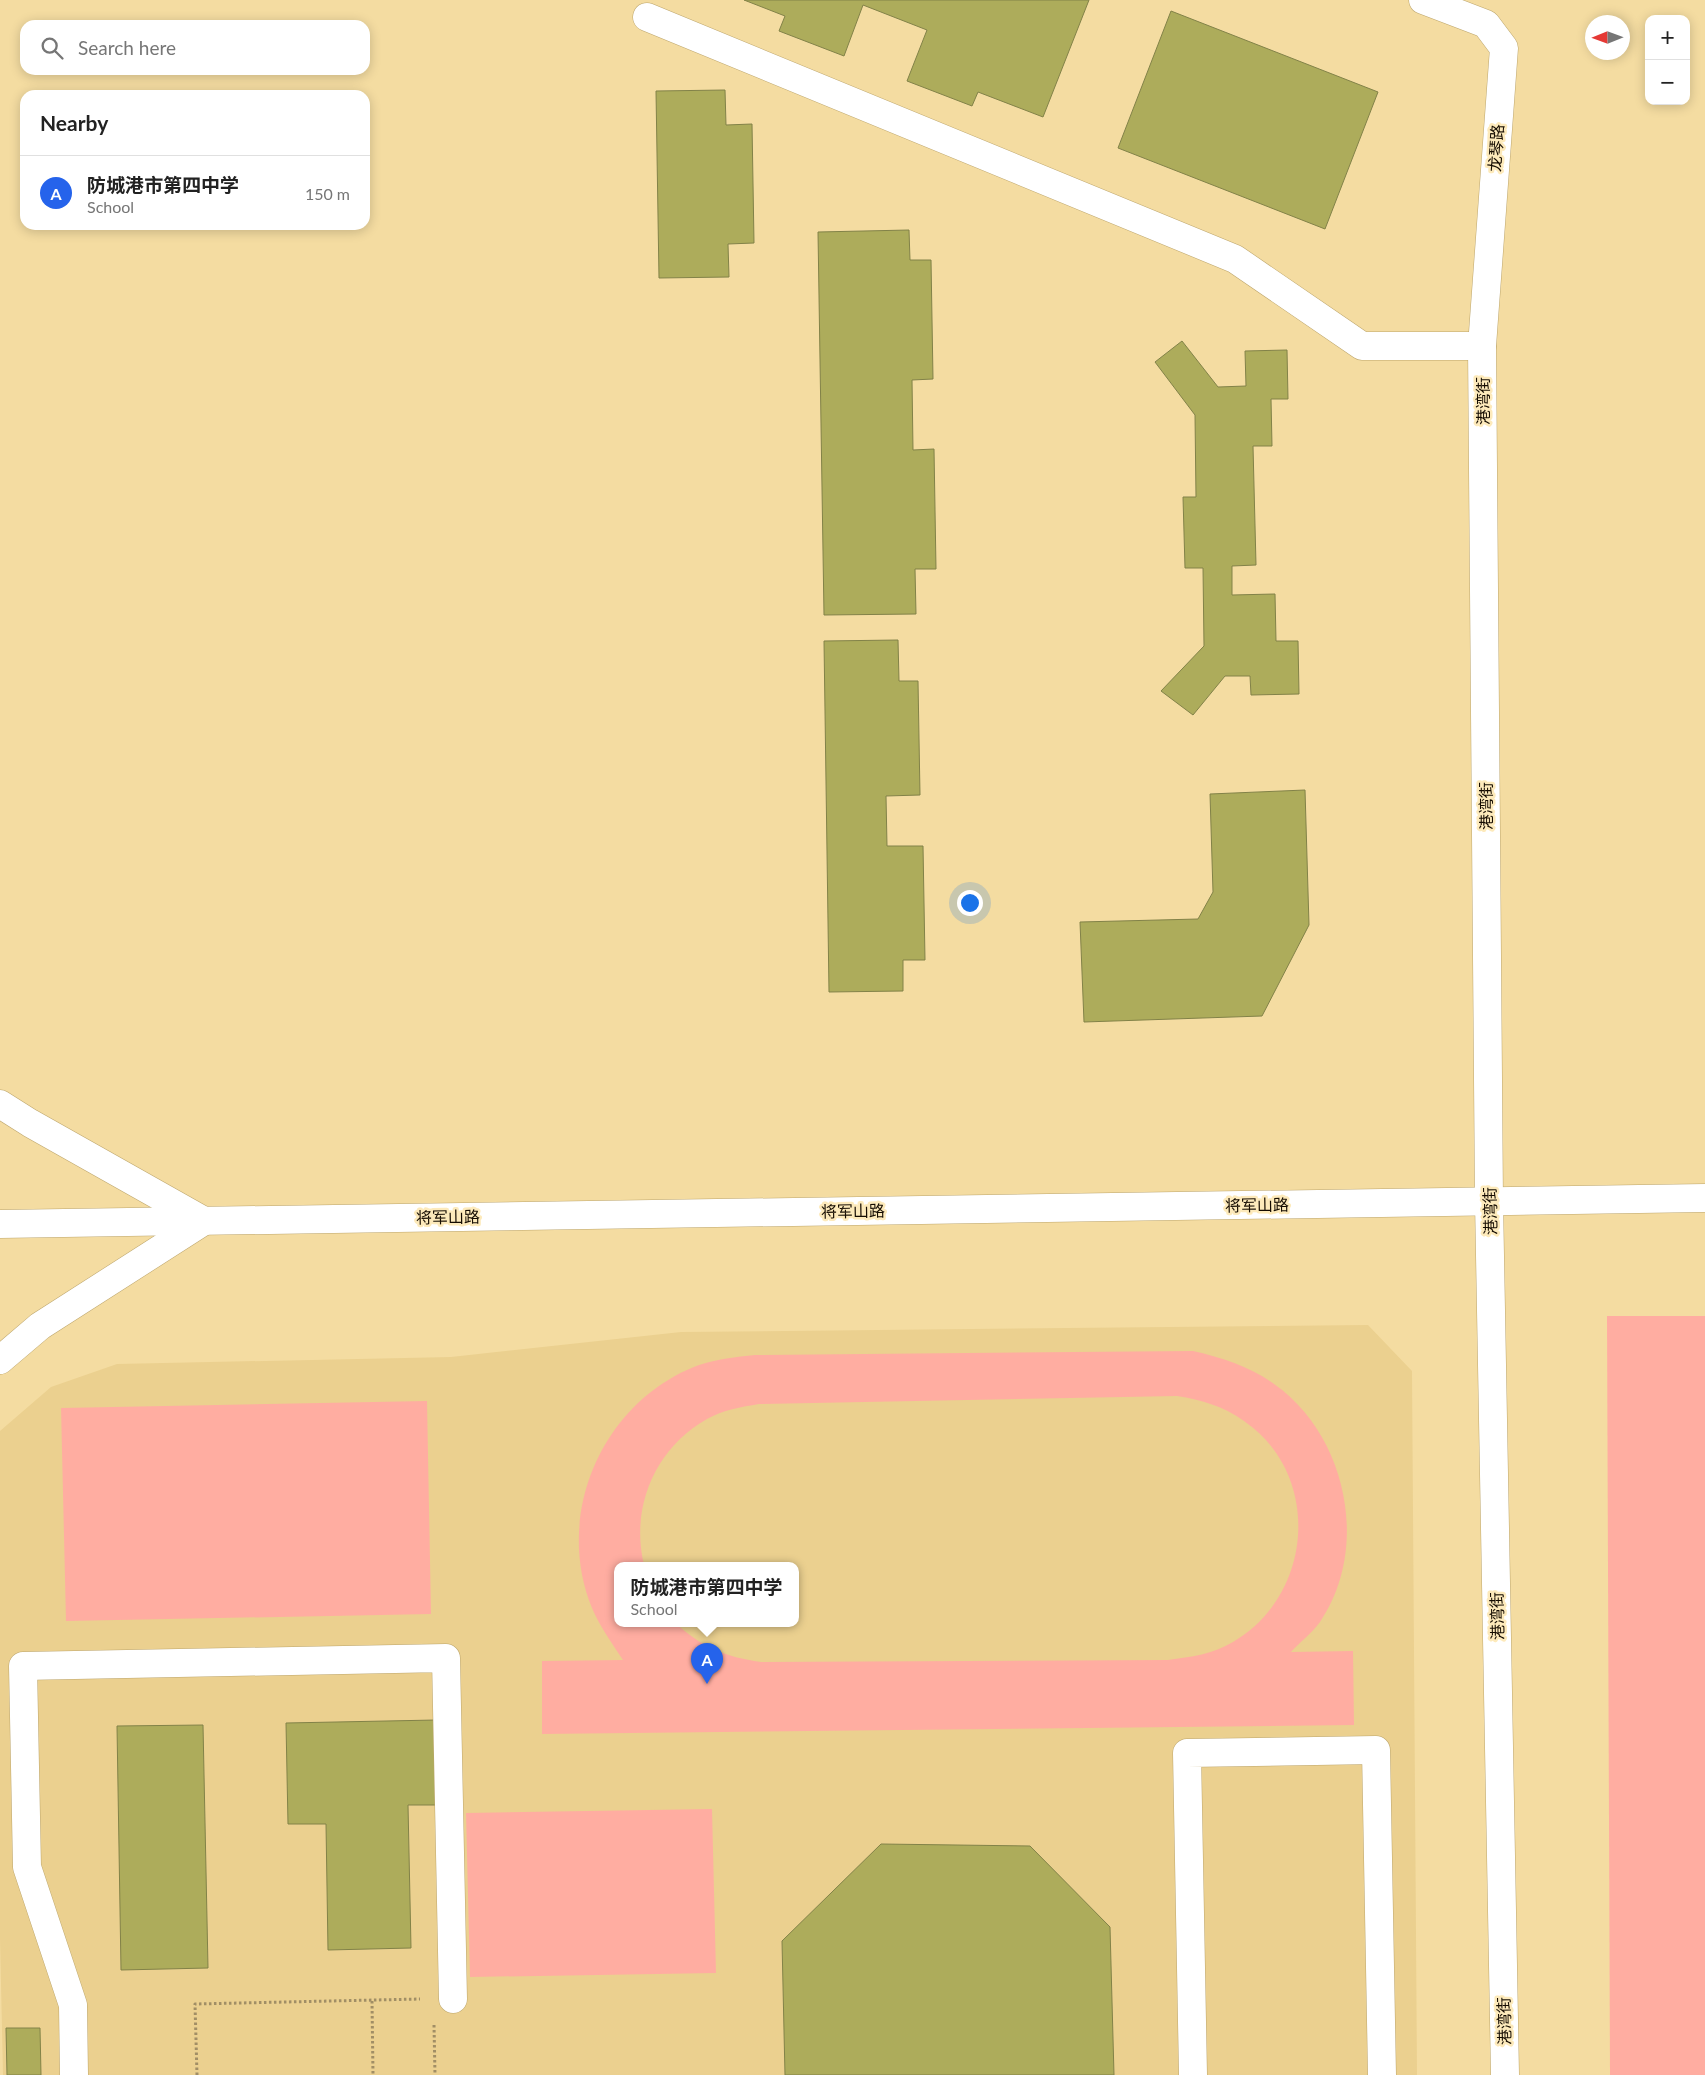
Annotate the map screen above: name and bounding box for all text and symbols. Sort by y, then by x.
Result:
north arrow [1585,15,1630,60]
map controls [1645,15,1690,105]
button: + [1645,15,1690,60]
search box [20,20,370,75]
icon: search [38,34,66,62]
text: Search here [78,36,176,59]
button: − [1645,60,1690,105]
text: Nearby [40,110,108,135]
street label: 龙琴路 [1484,123,1507,173]
text: 防城港市第四中学 [87,173,239,196]
text: A [50,184,62,203]
text: 150 m [305,184,350,203]
text: School [87,197,134,216]
street label: 港湾街 [1473,377,1492,425]
street label: 港湾街 [1476,782,1495,830]
your location [957,890,983,916]
street label: 港湾街 [1480,1187,1499,1235]
street label: 将军山路 [1225,1194,1289,1215]
street label: 将军山路 [821,1200,885,1221]
street label: 将军山路 [416,1206,480,1227]
popup [614,1562,799,1627]
text: 防城港市第四中学 [630,1575,783,1598]
street label: 港湾街 [1487,1592,1506,1640]
text: School [630,1599,678,1618]
pin: A [691,1643,723,1684]
street label: 港湾街 [1494,1997,1513,2045]

